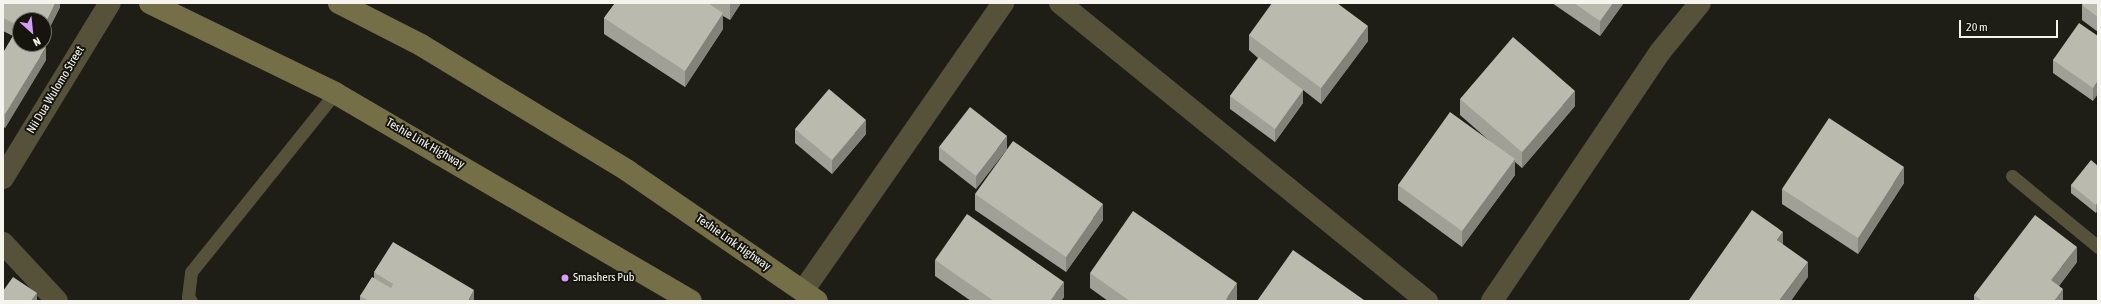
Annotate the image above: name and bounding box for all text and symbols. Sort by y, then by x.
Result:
north arrow [12,12,52,52]
scale bar [1961,12,2060,38]
text: 20 m [1966,20,1988,34]
text: N [31,35,43,49]
street label: Nii Dua Wulomo Street [24,44,88,136]
street label: Teshie Link Highway [383,116,467,172]
street label: Teshie Link Highway [693,212,773,274]
place label: Smashers Pub [573,271,635,285]
marker: Smashers Pub [560,273,570,283]

